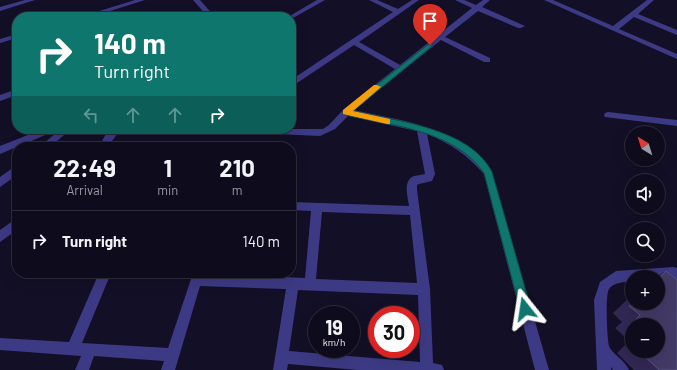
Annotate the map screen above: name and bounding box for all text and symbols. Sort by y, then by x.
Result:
pin [413,4,447,45]
icon: arrive [419,10,441,32]
text: 140 m [94,26,166,60]
icon: right [28,28,80,80]
text: Turn right [94,60,170,82]
icon: left [80,104,102,126]
icon: ahead [122,104,144,126]
icon: ahead [164,104,186,126]
icon: right [206,104,228,126]
north arrow [625,126,665,166]
map controls [625,126,665,358]
text: 22:49 [53,153,116,182]
text: 1 [163,153,172,182]
text: 210 [219,153,255,182]
button: sound [625,174,665,214]
text: Arrival [66,182,103,198]
text: min [157,182,178,198]
text: m [232,182,242,198]
button: search [625,222,665,262]
icon: right [28,230,50,252]
text: Turn right [62,232,127,250]
text: 140 m [243,232,280,250]
button: + [625,270,665,310]
position arrow [504,288,546,330]
speed limit sign: 30 [368,306,420,358]
text: 19 [325,315,343,339]
button: − [625,318,665,358]
text: km/h [323,336,345,348]

